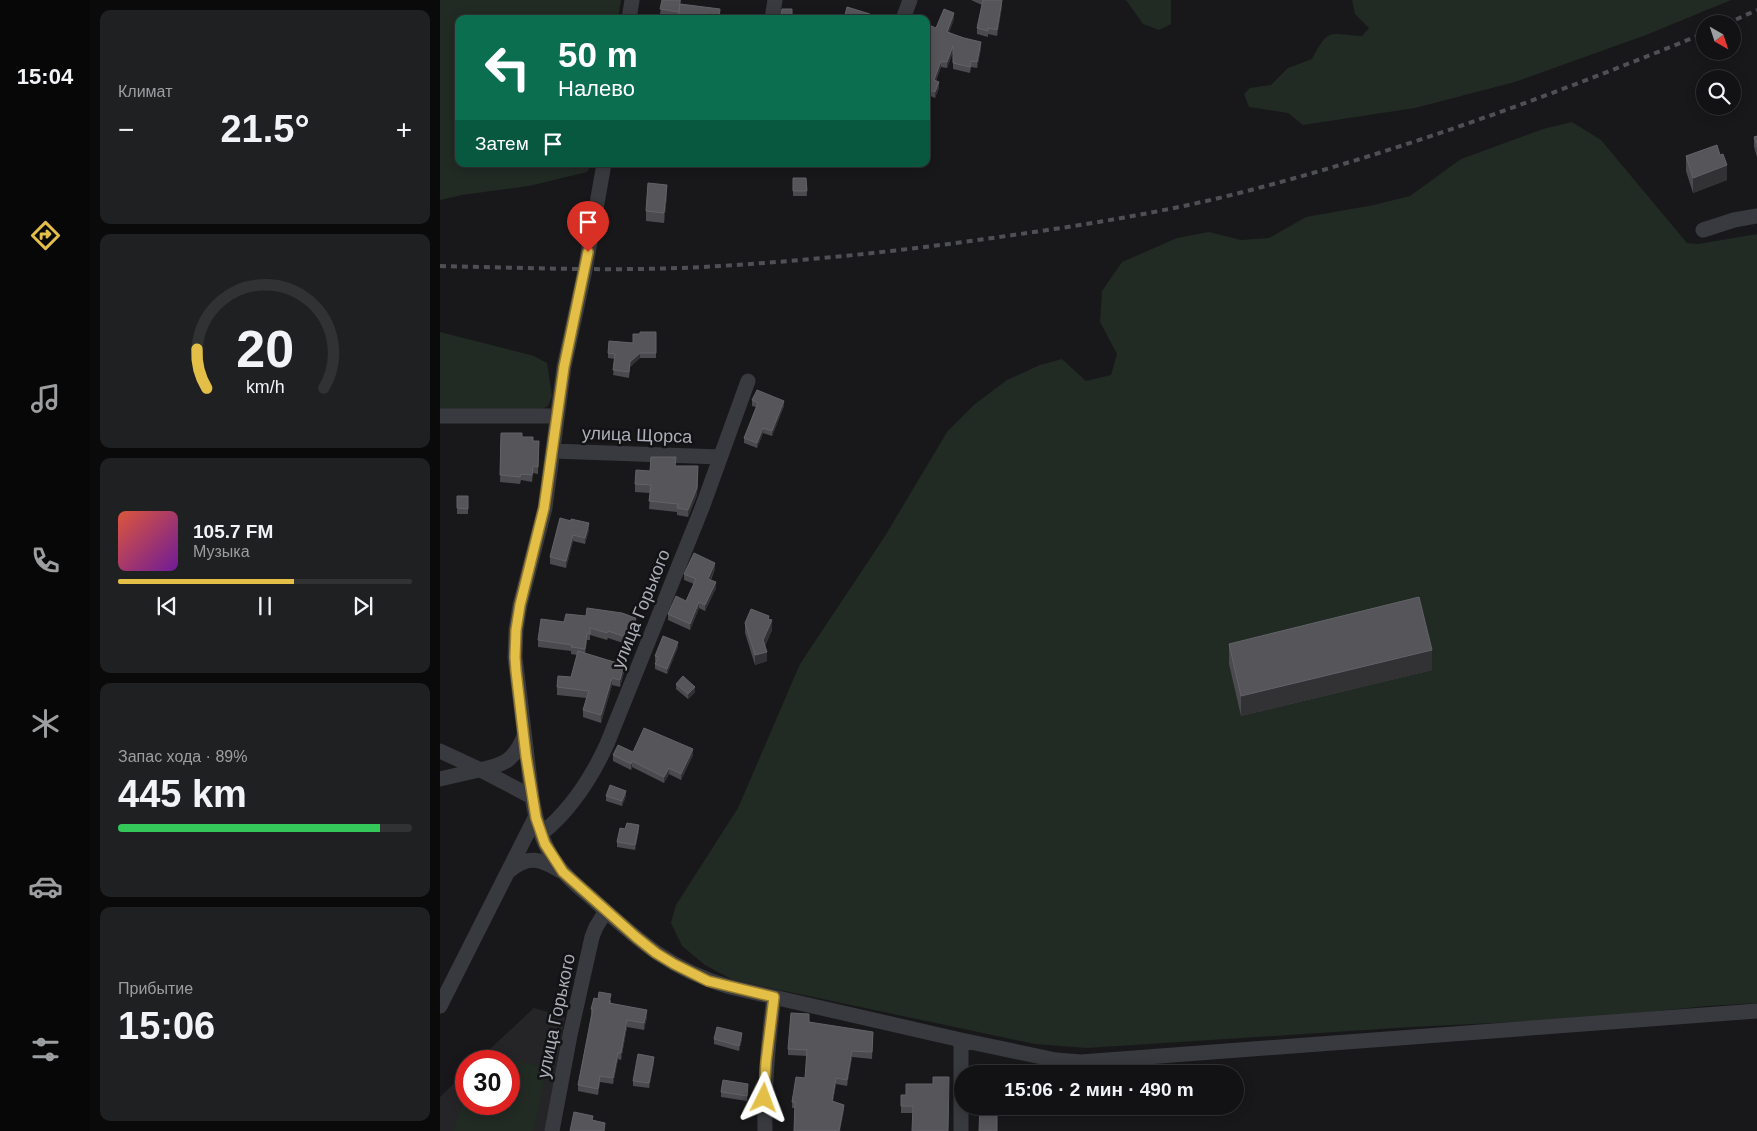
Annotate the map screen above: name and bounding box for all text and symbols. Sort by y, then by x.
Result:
north arrow [1696,15,1741,60]
map controls [1696,15,1741,115]
icon: left [475,35,540,100]
text: 50 m [558,35,638,74]
text: 15:04 [17,64,73,89]
button: search [1696,70,1741,115]
text: Налево [558,76,635,101]
text: Климат [118,83,172,100]
text: 21.5° [220,108,310,150]
text: − [118,114,134,145]
text: + [396,114,412,145]
icon: arrive [539,130,567,158]
text: Затем [475,133,529,154]
pin [567,201,609,252]
icon: arrive [574,208,602,236]
icon: directions [28,218,63,253]
text: 20 [236,320,294,378]
text: km/h [246,377,284,397]
icon: music [28,381,63,416]
street label: улица Щорса [581,423,693,447]
text: 105.7 FM [193,521,273,542]
icon: phone [28,543,63,578]
text: Музыка [193,543,250,560]
street label: улица Горького [608,547,674,671]
icon: previous [153,592,181,620]
icon: pause [251,592,279,620]
icon: next [349,592,377,620]
icon: climate [28,706,63,741]
text: Запас хода · 89% [118,748,247,765]
text: 445 km [118,773,247,815]
icon: car [28,869,63,904]
street label: улица Горького [533,952,579,1080]
text: Прибытие [118,980,193,997]
text: 15:06 [118,1005,215,1047]
icon: filters [28,1032,63,1067]
speed limit sign: 30 [455,1050,520,1115]
position arrow [737,1071,789,1123]
text: 15:06 · 2 мин · 490 m [1004,1079,1194,1100]

